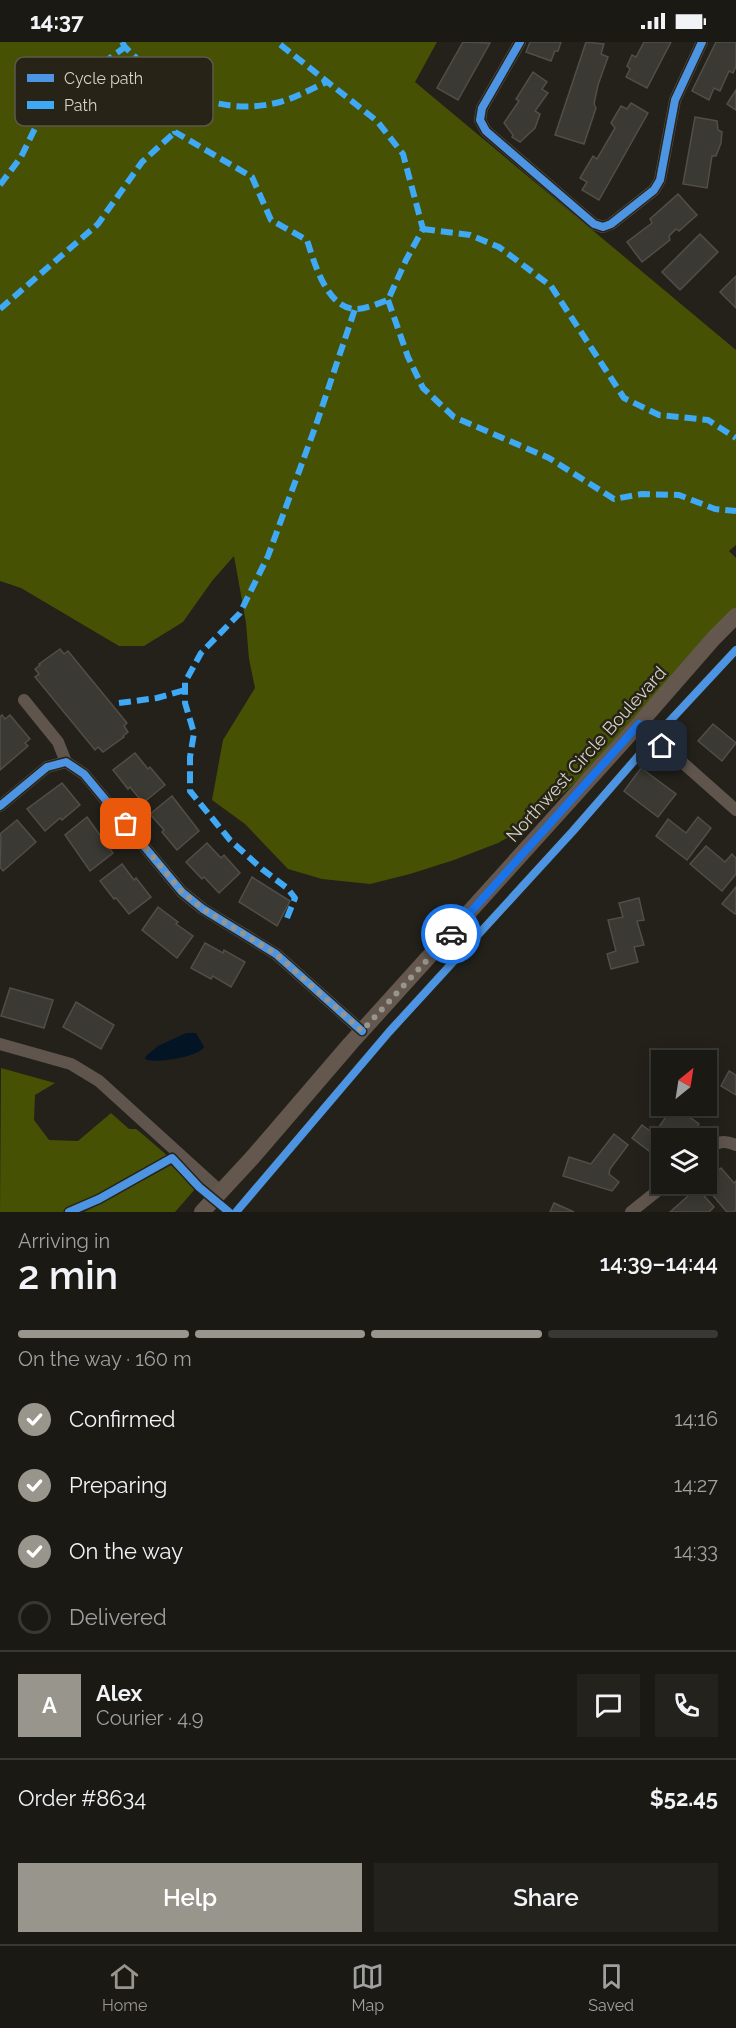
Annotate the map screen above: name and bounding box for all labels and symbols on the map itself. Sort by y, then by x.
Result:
legend [15,57,213,126]
text: Cycle path [64,69,143,88]
text: Path [64,96,97,115]
street label: Northwest Circle Boulevard [502,662,670,846]
pin [636,720,687,771]
pin [100,798,151,849]
courier [421,904,481,964]
north arrow [651,1050,717,1116]

